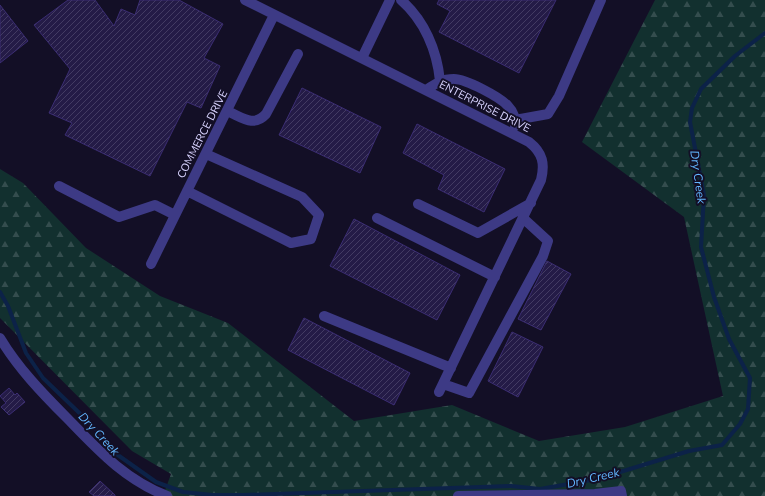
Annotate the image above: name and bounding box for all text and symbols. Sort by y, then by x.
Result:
street label: ENTERPRISE DRIVE [437,77,533,136]
street label: COMMERCE DRIVE [174,88,231,181]
water label: Dry Creek [686,149,710,206]
water label: Dry Creek [75,409,124,460]
water label: Dry Creek [565,464,622,492]

